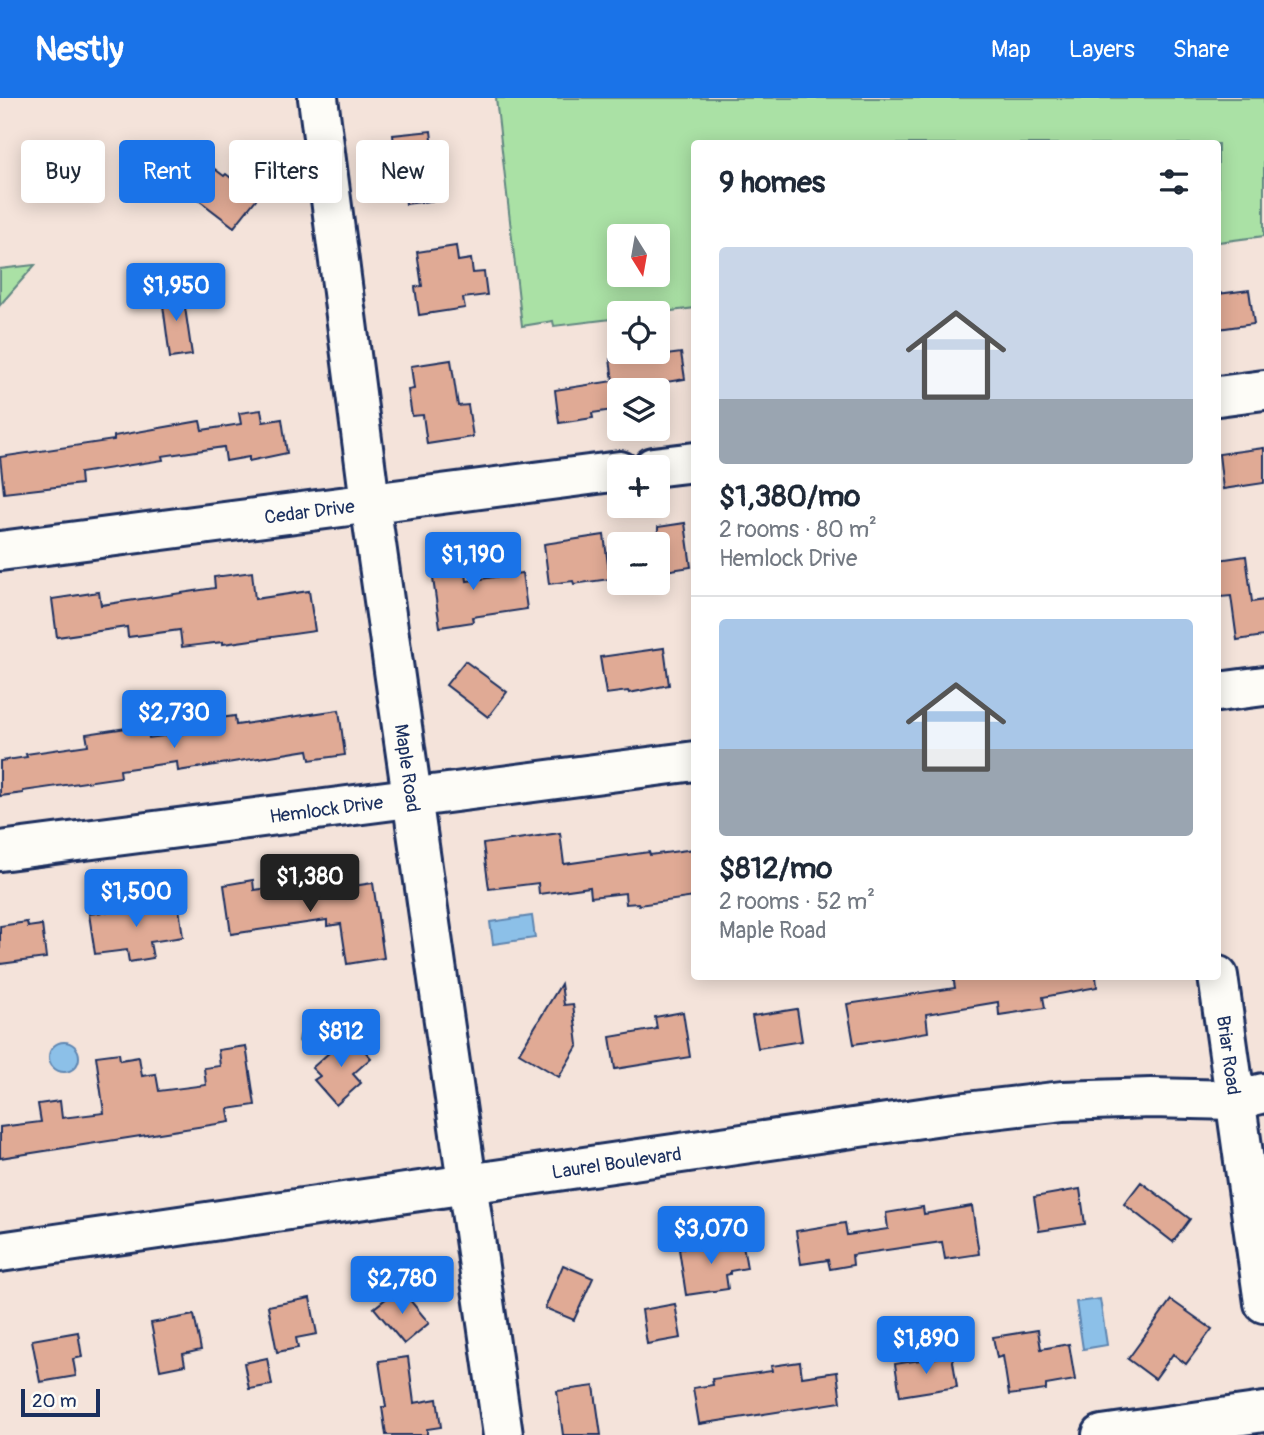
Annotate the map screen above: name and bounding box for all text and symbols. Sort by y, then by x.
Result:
text: Nestly [35,29,124,70]
text: Map [991,35,1031,64]
text: Layers [1069,35,1135,64]
text: Share [1173,35,1229,64]
chip: Buy [21,140,105,203]
chip: Rent [119,140,215,203]
chip: Filters [229,140,342,203]
chip: New [356,140,449,203]
icon: filters [1155,163,1193,201]
text: 9 homes [719,164,825,201]
north arrow [607,224,670,287]
map controls [607,224,670,595]
pin: $1,950 [119,264,233,323]
text: $1,950 [142,271,210,300]
icon: home [893,292,1019,418]
button: locate [607,301,670,364]
button: layers [607,378,670,441]
button: + [607,455,670,518]
text: $1,380/mo [719,478,860,515]
street label: Cedar Drive [263,494,357,530]
text: 2 rooms · 80 m² [719,515,877,544]
pin: $1,190 [416,532,530,592]
button: − [607,532,670,595]
text: $1,190 [441,540,505,569]
text: Hemlock Drive [719,544,857,573]
icon: home [893,664,1019,790]
pin: $2,730 [117,690,231,750]
text: $2,730 [138,698,210,727]
street label: Maple Road [389,722,425,814]
street label: Hemlock Drive [268,790,385,829]
text: $812/mo [719,850,832,887]
pin: $1,380 [253,854,367,914]
text: $1,380 [276,862,344,891]
pin: $1,500 [79,870,193,929]
text: $1,500 [100,877,172,906]
text: 2 rooms · 52 m² [719,887,875,916]
text: Maple Road [719,916,827,945]
pin: $812 [300,1010,382,1069]
street label: Briar Road [1211,1014,1246,1097]
text: $812 [318,1017,364,1046]
street label: Laurel Boulevard [550,1142,683,1185]
pin: $3,070 [654,1206,768,1266]
text: $3,070 [674,1214,748,1243]
pin: $2,780 [345,1256,459,1316]
text: $2,780 [367,1264,437,1293]
pin: $1,890 [869,1316,983,1376]
text: $1,890 [893,1324,959,1353]
scale bar [21,1386,100,1418]
text: 20 m [32,1389,77,1413]

